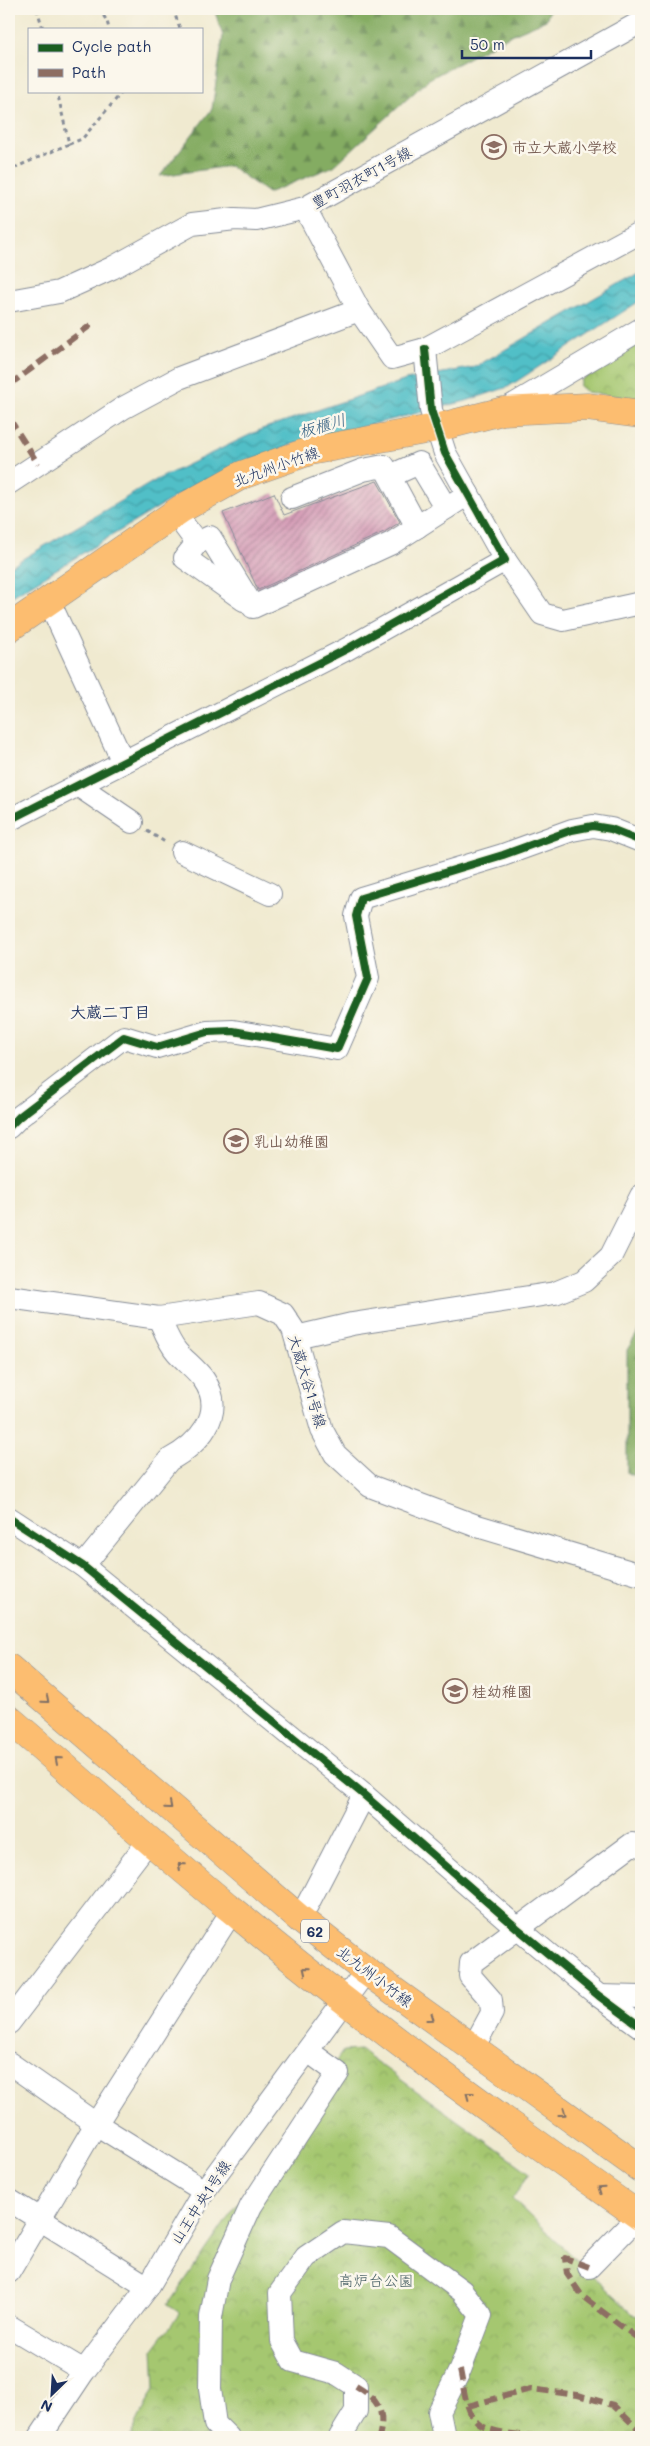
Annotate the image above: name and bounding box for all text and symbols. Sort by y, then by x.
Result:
legend [28,28,202,92]
scale bar [462,28,591,60]
text: 50 m [470,34,505,54]
text: Cycle path [72,36,151,56]
text: Path [72,62,106,82]
school or university icon: 市立大蔵小学校 [481,134,507,160]
place label: 市立大蔵小学校 [512,137,617,157]
street label: 豊町羽衣町1号線 [307,141,415,213]
water label: 板櫃川 [296,408,348,442]
street label: 北九州小竹線 [230,441,322,491]
district label: 大蔵二丁目 [70,1001,150,1022]
school or university icon: 乳山幼稚園 [223,1128,249,1154]
place label: 乳山幼稚園 [254,1131,329,1151]
street label: 大蔵大谷1号線 [284,1332,332,1430]
school or university icon: 桂幼稚園 [442,1678,468,1704]
place label: 桂幼稚園 [472,1681,532,1701]
one-way arrow [40,1694,49,1703]
one-way arrow [54,1757,63,1766]
one-way arrow [163,1800,172,1808]
one-way arrow [178,1864,187,1872]
road number: 62 [301,1920,329,1942]
street label: 北九州小竹線 [333,1941,417,2011]
one-way arrow [303,1967,312,1975]
one-way arrow [425,2012,435,2021]
one-way arrow [466,2093,475,2101]
one-way arrow [557,2107,567,2116]
street label: 山王中央1号線 [165,2156,235,2248]
one-way arrow [598,2186,607,2195]
park label: 高炉台公園 [338,2270,414,2290]
north arrow [28,2368,78,2418]
text: N [37,2395,55,2417]

